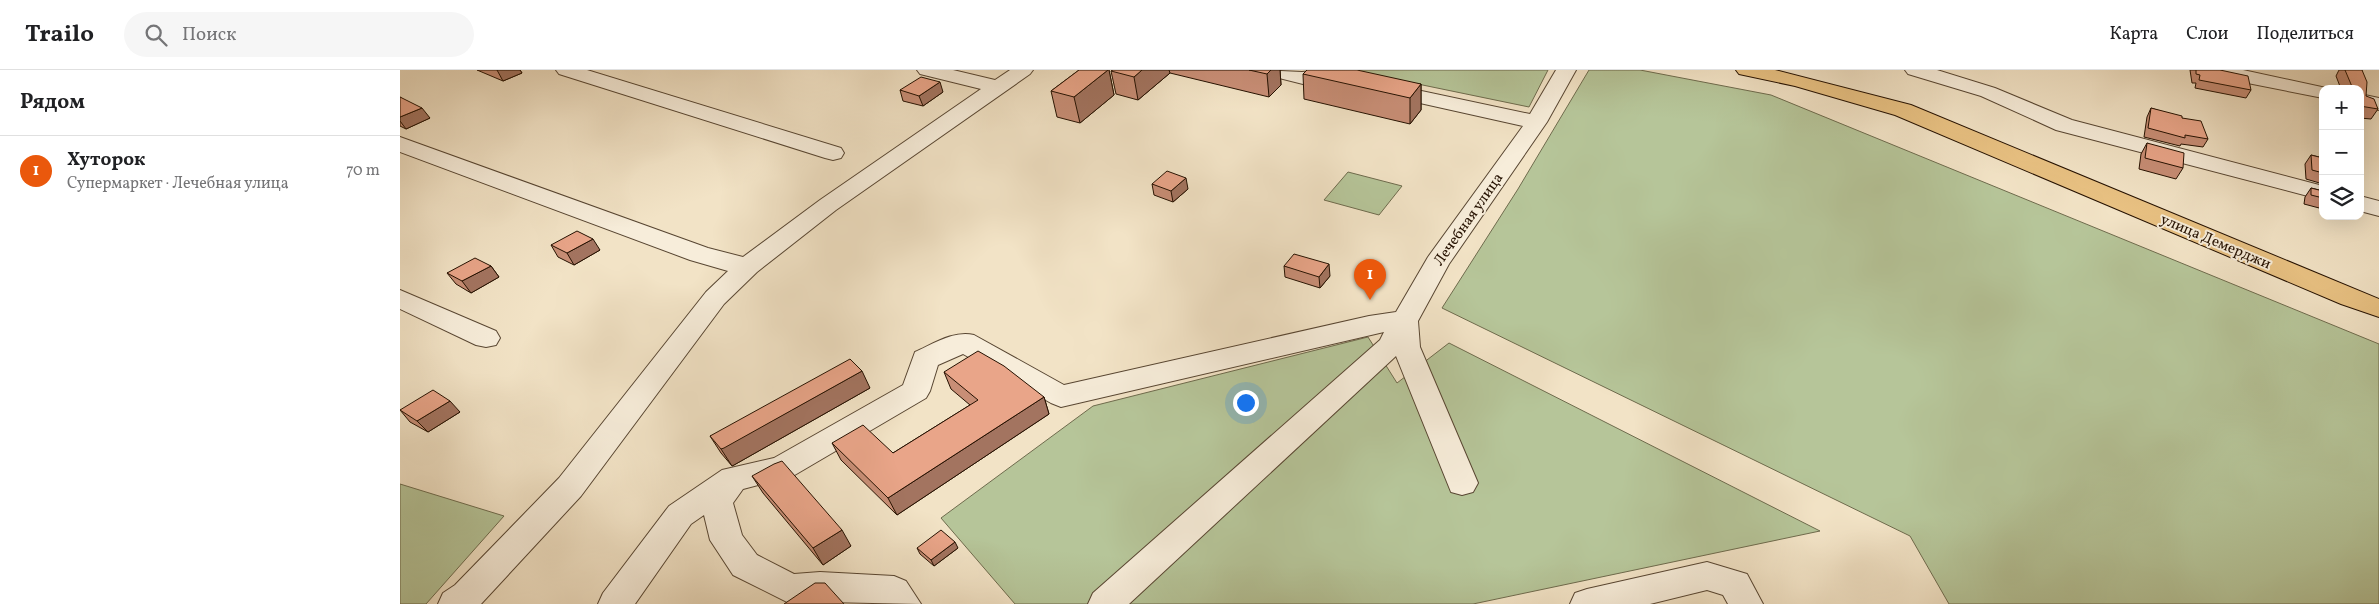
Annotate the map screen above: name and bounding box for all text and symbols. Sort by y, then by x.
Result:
search box [124,12,474,57]
text: Trailo [25,18,94,52]
icon: search [142,21,170,49]
text: Поиск [182,22,236,48]
text: Карта [2110,22,2158,47]
text: Слои [2186,22,2228,47]
text: Поделиться [2256,22,2354,47]
map controls [2319,85,2364,220]
button: + [2319,85,2364,130]
text: Рядом [20,88,85,117]
button: − [2319,130,2364,175]
text: Хуторок [67,147,145,173]
text: 1 [33,160,39,182]
text: 70 m [346,160,380,182]
street label: Лечебная улица [1429,169,1509,271]
text: Супермаркет · Лечебная улица [67,173,289,195]
button: layers [2319,175,2364,220]
street label: улица Демерджи [2157,210,2274,275]
pin: 1 [1354,259,1386,300]
your location [1233,390,1259,416]

